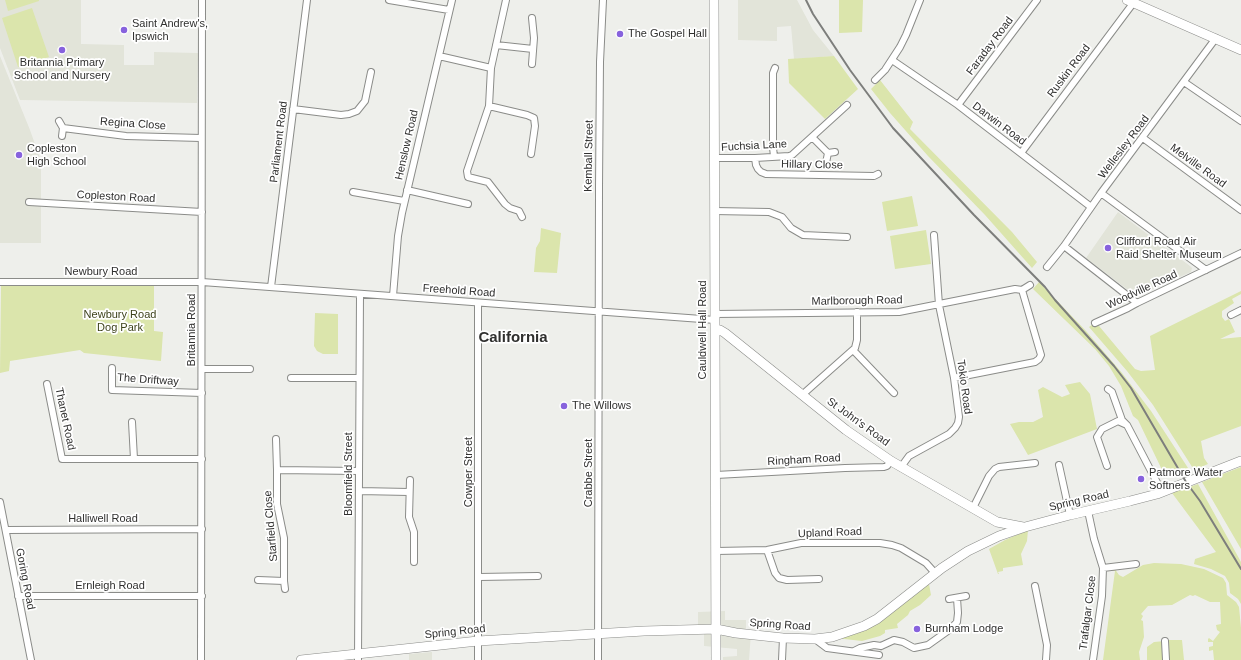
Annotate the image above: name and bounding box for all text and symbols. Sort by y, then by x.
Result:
street label: Faraday Road [964,14,1016,78]
place label: Saint Andrew's, Ipswich [132,17,208,43]
marker: Saint Andrew's, Ipswich [119,25,129,35]
place label: The Gospel Hall [628,27,707,41]
marker: The Gospel Hall [615,29,625,39]
street label: Ruskin Road [1045,42,1093,100]
marker: Britannia Primary School and Nursery [57,45,67,55]
place label: Britannia Primary School and Nursery [14,56,110,82]
street label: Darwin Road [970,100,1028,148]
street label: Parliament Road [267,101,291,183]
street label: Henslow Road [393,109,421,181]
street label: Wellesley Road [1096,113,1152,181]
street label: Regina Close [100,115,166,133]
street label: Kemball Street [582,120,596,192]
street label: Fuchsia Lane [721,138,787,154]
street label: Melville Road [1167,141,1229,191]
place label: Copleston High School [27,142,86,168]
marker: Copleston High School [14,150,24,160]
street label: Hillary Close [781,158,843,172]
street label: Copleston Road [76,188,156,206]
place label: Clifford Road Air Raid Shelter Museum [1116,235,1222,261]
marker: Clifford Road Air Raid Shelter Museum [1103,243,1113,253]
street label: Newbury Road [65,265,137,279]
street label: Woodville Road [1104,268,1180,312]
street label: Cauldwell Hall Road [696,280,710,380]
street label: Freehold Road [422,282,496,300]
street label: Britannia Road [185,294,199,366]
street label: Marlborough Road [811,294,903,308]
park label: Newbury Road Dog Park [84,308,156,334]
district label: California [478,329,548,347]
street label: Tokio Road [954,359,974,415]
street label: The Driftway [117,371,179,389]
street label: Thanet Road [52,387,78,451]
street label: St John's Road [824,395,892,449]
place label: The Willows [572,399,631,413]
marker: The Willows [559,401,569,411]
street label: Bloomfield Street [342,432,356,516]
street label: Cowper Street [462,437,476,507]
street label: Crabbe Street [582,439,596,507]
street label: Ringham Road [767,451,841,469]
place label: Patmore Water Softners [1149,466,1223,492]
marker: Patmore Water Softners [1136,474,1146,484]
street label: Spring Road [1048,488,1110,514]
street label: Starfield Close [261,490,281,562]
street label: Halliwell Road [68,512,138,526]
street label: Upland Road [798,525,862,541]
street label: Goring Road [13,547,37,611]
street label: Trafalgar Close [1077,575,1099,651]
street label: Ernleigh Road [75,579,145,593]
street label: Spring Road [749,616,811,634]
street label: Spring Road [424,622,486,642]
place label: Burnham Lodge [925,622,1003,636]
marker: Burnham Lodge [912,624,922,634]

